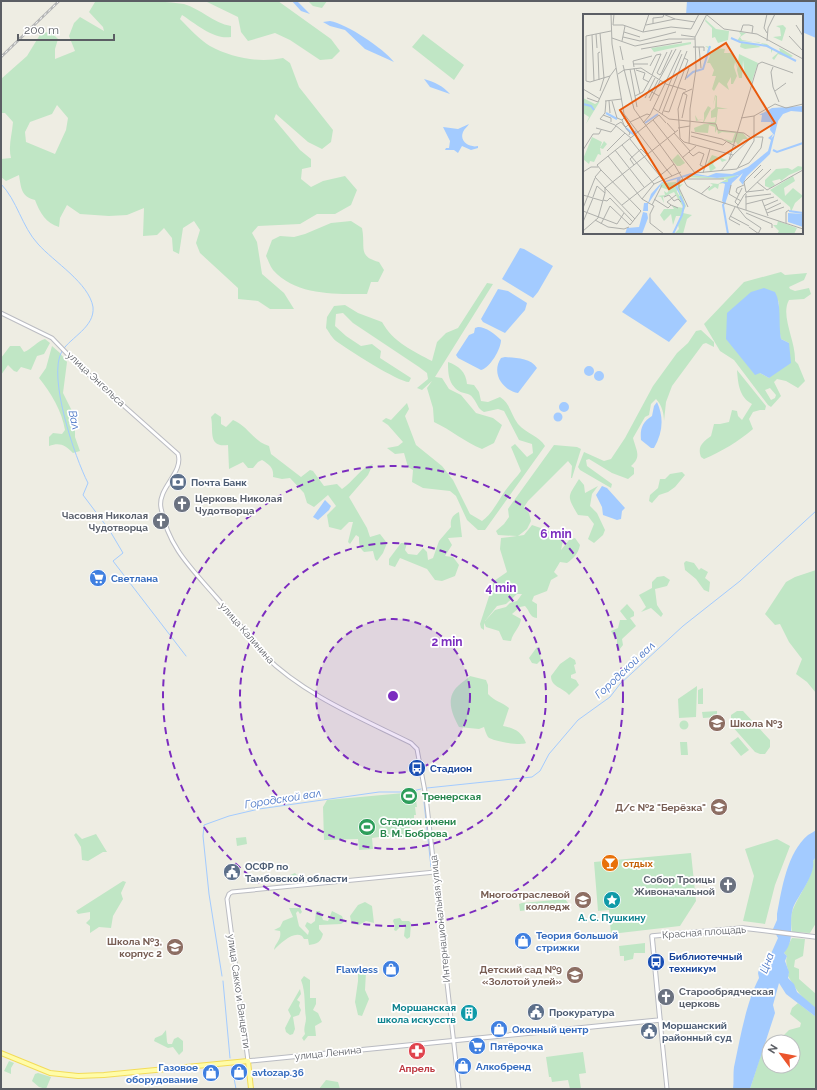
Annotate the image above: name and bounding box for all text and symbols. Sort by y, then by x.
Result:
inset map [583,14,803,234]
scale bar [18,16,114,42]
text: 200 m [24,23,59,37]
street label: улица Энгельса [65,349,127,409]
water label: Вал [66,409,82,431]
bank icon: Почта Банк [168,472,188,492]
place label: Почта Банк [191,477,247,488]
place label: Церковь Николая Чудотворца [195,493,282,516]
church icon: Церковь Николая Чудотворца [172,494,192,514]
place label: Часовня Николая Чудотворца [62,510,148,533]
church icon: Часовня Николая Чудотворца [151,511,171,531]
text: 6 min [540,527,572,541]
supermarket icon: Светлана [88,568,108,588]
place label: Светлана [111,573,158,584]
text: 4 min [485,581,517,595]
street label: улица Калинина [217,600,277,666]
text: 2 min [431,635,463,649]
water label: Городской вал [592,639,658,701]
centre of rings [386,689,400,703]
school or university icon: Школа №3 [707,713,727,733]
place label: Школа №3 [730,718,783,729]
bus stop icon: Стадион [407,758,427,778]
place label: Стадион [430,763,472,774]
sports icon: Тренерская [399,786,419,806]
water label: Городской вал [244,787,322,811]
place label: Тренерская [422,791,481,802]
school or university icon: Д/с №2 "Берёзка" [709,797,729,817]
place label: Д/с №2 "Берёзка" [615,802,706,813]
place label: Стадион имени В. М. Боброва [380,816,456,839]
sports icon: Стадион имени В. М. Боброва [357,817,377,837]
bar icon: отдых [600,853,620,873]
street label: Интернациональная улица [428,855,452,983]
place label: отдых [623,858,653,869]
place label: ОСФР по Тамбовской области [245,861,348,884]
public building icon: ОСФР по Тамбовской области [222,862,242,882]
place label: Собор Троицы Живоначальной [634,874,715,897]
church icon: Собор Троицы Живоначальной [718,875,738,895]
place label: Многоотраслевой колледж [480,889,570,912]
school or university icon: Многоотраслевой колледж [573,890,593,910]
place icon: А. С. Пушкину [602,890,622,910]
place label: А. С. Пушкину [578,912,646,923]
street label: Красная площадь [662,924,746,940]
place label: Теория большой стрижки [536,930,618,953]
shop icon: Теория большой стрижки [513,931,533,951]
street label: улица Сакко и Ванцетти [226,933,252,1049]
place label: Школа №3, корпус 2 [107,936,162,959]
school or university icon: Школа №3, корпус 2 [165,937,185,957]
place label: Библиотечный техникум [669,951,742,974]
water label: Цна [757,951,777,975]
bus stop icon: Библиотечный техникум [646,952,666,972]
shop icon: Flawless [381,959,401,979]
place label: Flawless [336,964,378,975]
place label: Детский сад №9 «Золотой улей» [480,964,563,987]
school or university icon: Детский сад №9 «Золотой улей» [565,965,585,985]
place label: Старообрядческая церковь [679,986,774,1009]
church icon: Старообрядческая церковь [656,987,676,1007]
place label: Моршанская школа искусств [377,1002,456,1025]
public building icon: Прокуратура [526,1002,546,1022]
building icon: Моршанская школа искусств [459,1003,479,1023]
place label: Прокуратура [549,1007,615,1018]
shop icon: Оконный центр [489,1019,509,1039]
place label: Моршанский районный суд [662,1020,732,1043]
public building icon: Моршанский районный суд [639,1021,659,1041]
place label: Оконный центр [512,1024,589,1035]
north arrow [761,1034,801,1074]
supermarket icon: Пятёрочка [467,1036,487,1056]
pharmacy icon: Апрель [407,1041,427,1061]
place label: Пятёрочка [490,1041,543,1052]
text: N [765,1042,781,1056]
street label: улица Ленина [294,1044,362,1062]
shop icon: Алкобренд [453,1056,473,1076]
place label: Алкобренд [476,1061,532,1072]
place label: Газовое оборудование [126,1062,198,1085]
shop icon: avtozap.36 [229,1062,249,1082]
shop icon: Газовое оборудование [201,1063,221,1083]
place label: Апрель [399,1063,436,1074]
place label: avtozap.36 [252,1067,304,1078]

